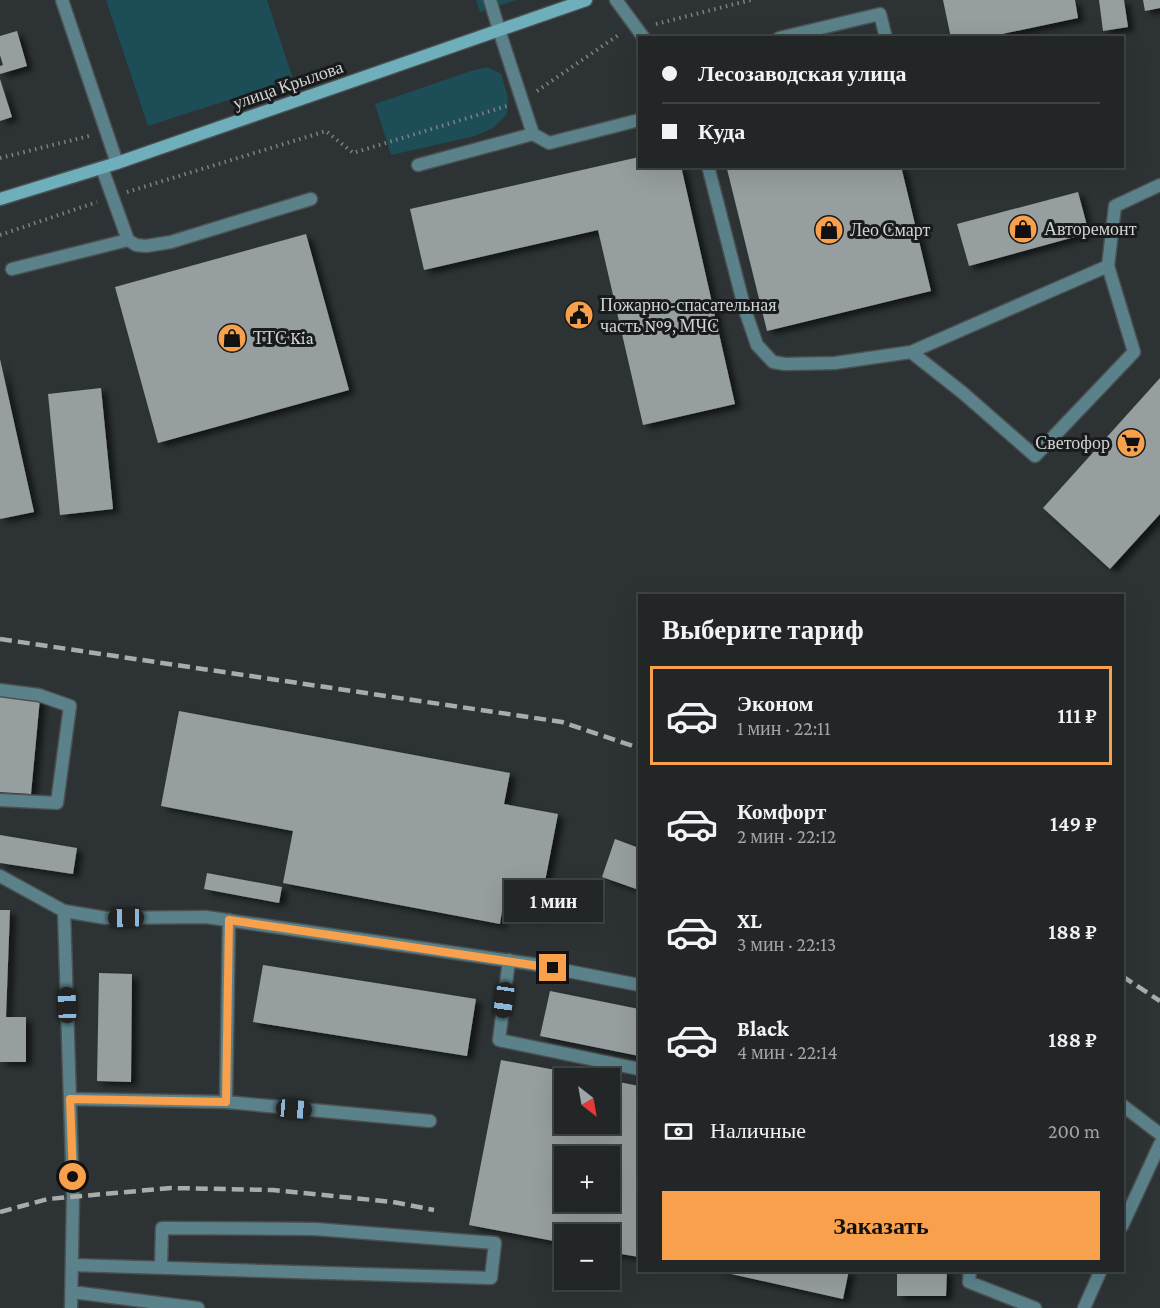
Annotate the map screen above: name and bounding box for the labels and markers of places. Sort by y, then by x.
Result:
shop icon: Авторемонт [1007,213,1039,245]
shop icon: Лео Смарт [813,214,845,246]
place label: Авторемонт [1044,219,1137,239]
place label: Лео Смарт [850,220,930,240]
place label: Пожарно-спасательная часть №9, МЧС [600,295,776,336]
public building icon: Пожарно-спасательная часть №9, МЧС [563,299,595,331]
shop icon: ТТС Kia [216,322,248,354]
place label: ТТС Kia [253,328,314,348]
supermarket icon: Светофор [1115,427,1147,459]
place label: Светофор [1035,433,1110,453]

